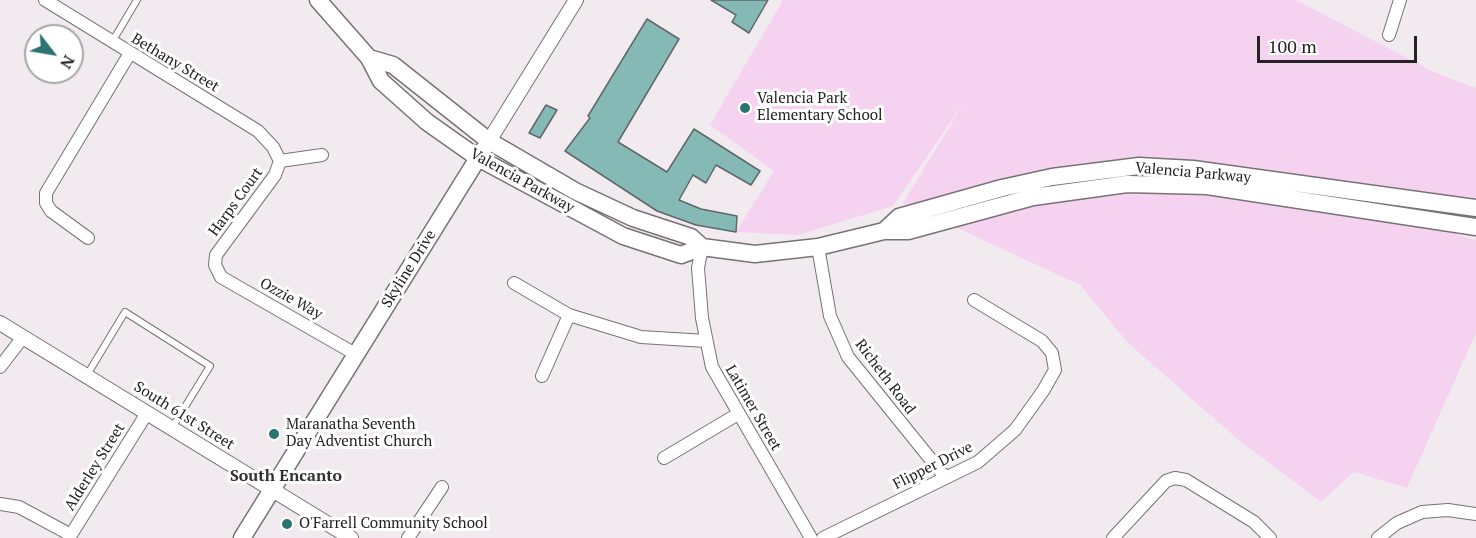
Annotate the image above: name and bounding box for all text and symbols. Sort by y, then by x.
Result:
north arrow [24,24,84,84]
scale bar [1260,24,1420,62]
street label: Bethany Street [128,30,222,96]
text: 100 m [1268,34,1317,58]
text: N [55,51,80,73]
place label: Valencia Park Elementary School [757,90,883,125]
marker: Valencia Park Elementary School [738,101,752,115]
street label: Valencia Parkway [467,145,577,217]
street label: Valencia Parkway [1134,159,1252,187]
street label: Harps Court [205,164,267,240]
street label: Skyline Drive [378,227,440,311]
street label: Ozzie Way [256,274,326,324]
street label: Richeth Road [851,336,919,418]
street label: Latimer Street [721,362,785,454]
street label: South 61st Street [131,378,237,454]
place label: Maranatha Seventh Day Adventist Church [286,416,432,451]
street label: Alderley Street [61,420,129,514]
marker: Maranatha Seventh Day Adventist Church [267,427,281,441]
street label: Flipper Drive [890,438,976,494]
district label: South Encanto [230,466,342,486]
place label: O'Farrell Community School [299,515,488,533]
marker: O'Farrell Community School [280,517,294,531]

